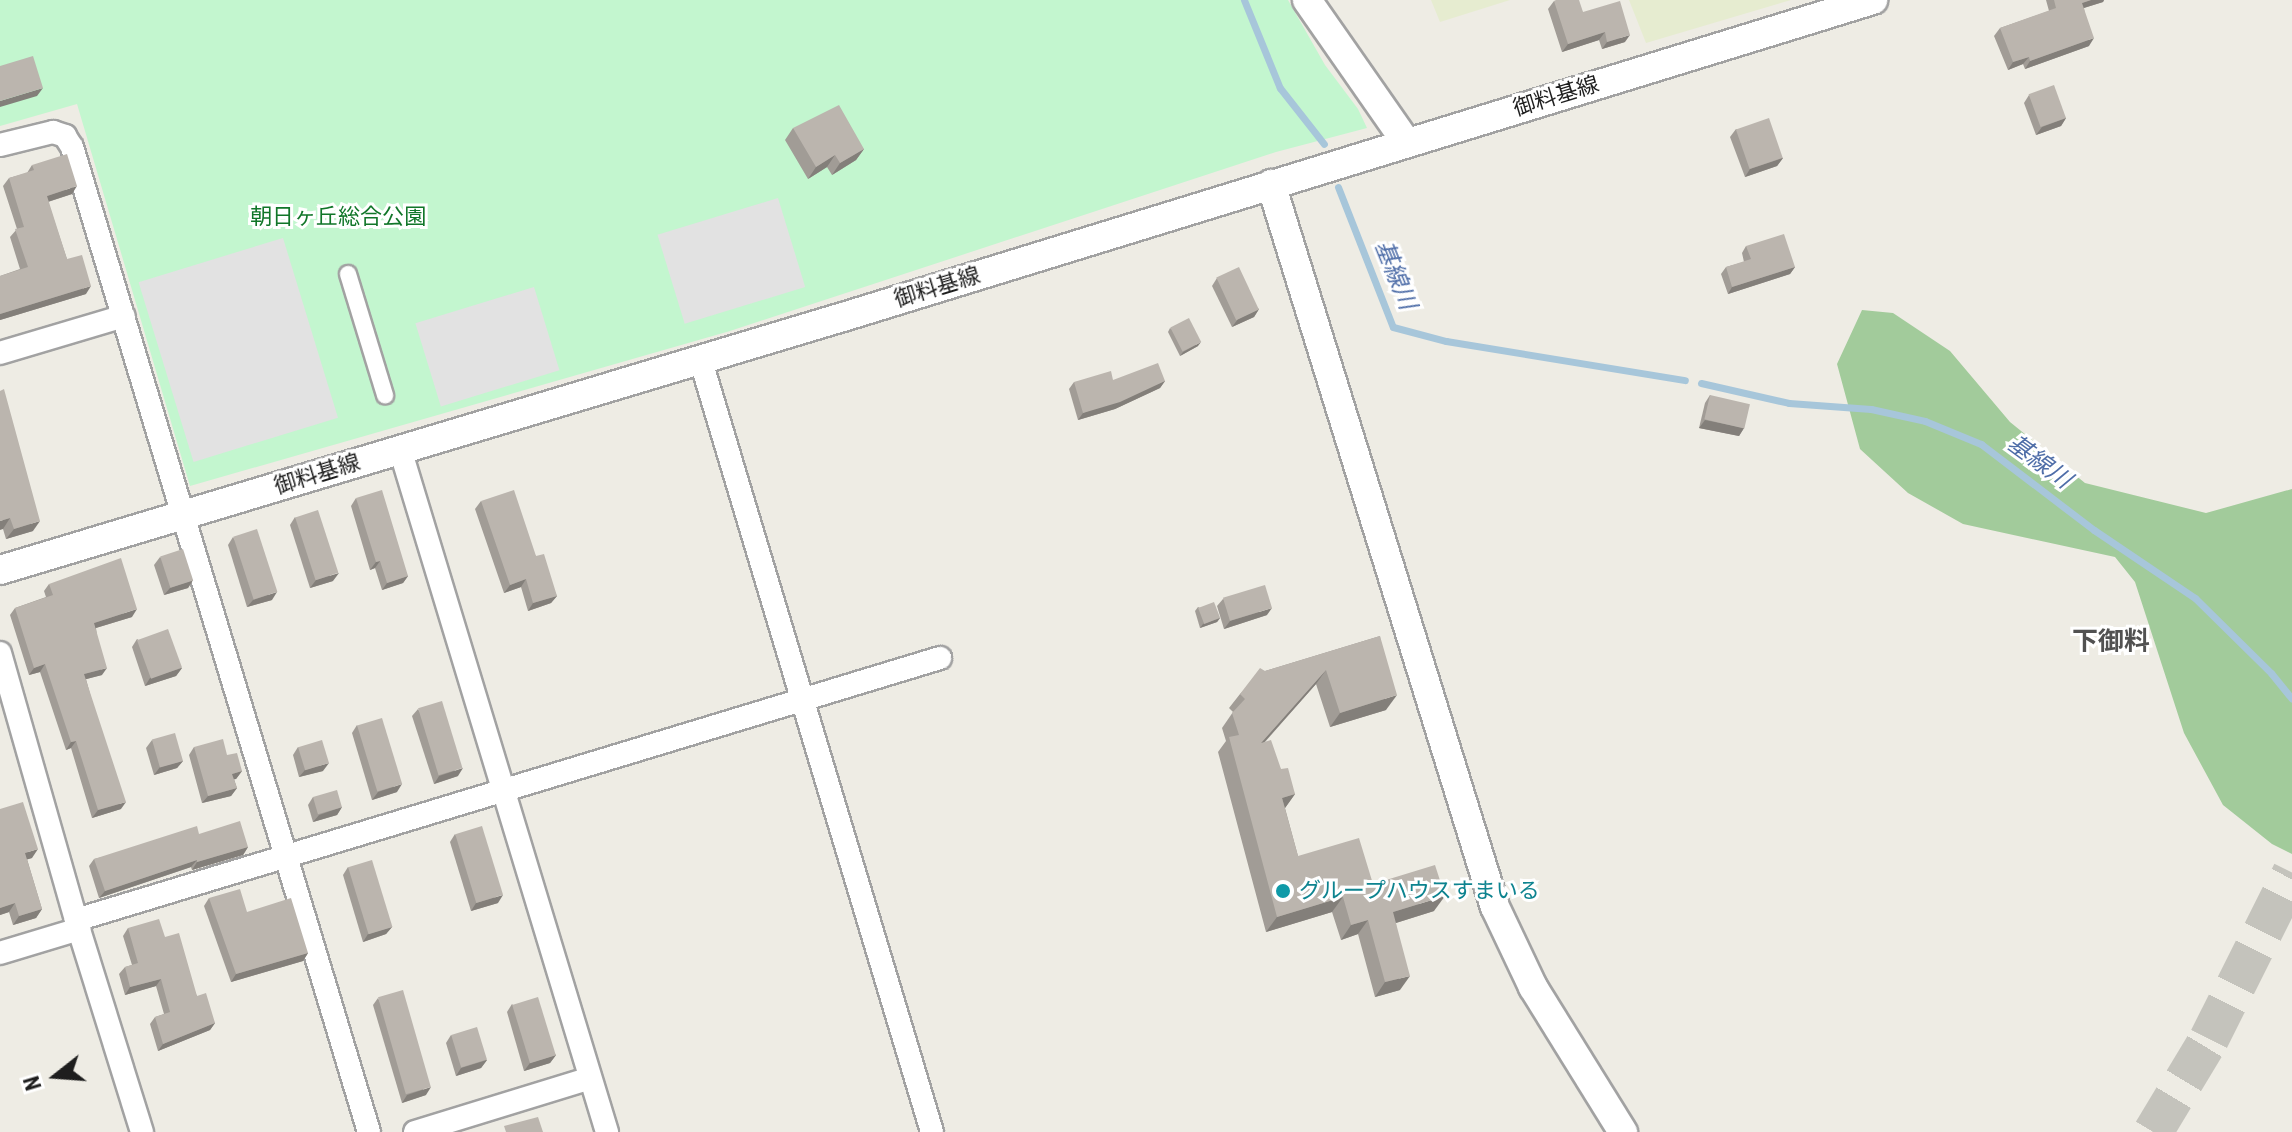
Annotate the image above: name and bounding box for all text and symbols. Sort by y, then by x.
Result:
street label: 御料基線 [1510,71,1602,121]
park label: 朝日ヶ丘総合公園 [250,204,426,230]
water label: 基線川 [1368,236,1422,314]
street label: 御料基線 [891,262,983,312]
water label: 基線川 [2001,429,2077,495]
street label: 御料基線 [271,449,363,499]
district label: 下御料 [2072,626,2150,658]
place label: グループハウスすまいる [1299,878,1541,904]
marker: グループハウスすまいる [1274,882,1292,900]
north arrow [16,1036,96,1116]
text: N [19,1073,46,1093]

